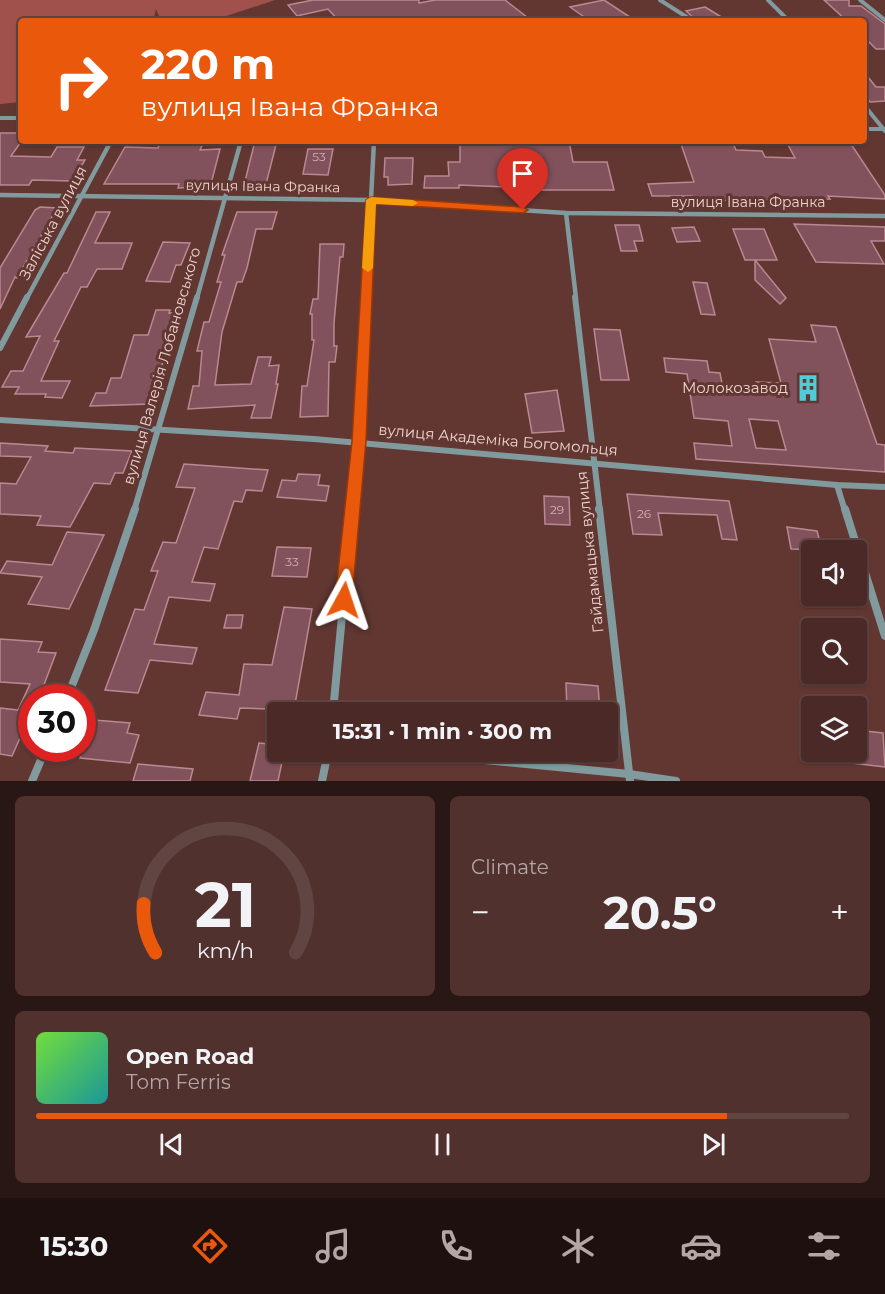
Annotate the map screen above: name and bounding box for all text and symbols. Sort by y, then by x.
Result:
text: 220 m [141,38,275,90]
icon: right [42,42,120,120]
text: вулиця Івана Франка [141,90,439,123]
pin [497,148,548,210]
house number: 53 [312,149,326,164]
icon: arrive [506,157,539,190]
street label: Заліська вулиця [15,163,91,283]
street label: вулиця Івана Франка [186,176,340,196]
street label: вулиця Івана Франка [671,193,825,211]
street label: вулиця Валерія Лобановського [118,245,205,487]
building icon: Молокозавод [793,373,823,403]
place label: Молокозавод [682,378,788,397]
street label: вулиця Академіка Богомольця [378,420,619,459]
street label: Гайдамацька вулиця [572,470,607,634]
house number: 29 [550,502,564,517]
house number: 26 [637,506,651,521]
map controls [801,540,867,762]
button: sound [801,540,867,606]
house number: 33 [285,554,299,569]
position arrow [312,568,376,632]
button: search [801,618,867,684]
speed limit sign: 30 [18,684,96,762]
button: layers [801,696,867,762]
text: 15:31 · 1 min · 300 m [333,718,552,745]
text: Climate [471,855,549,879]
text: 21 [194,867,256,943]
text: 20.5° [603,885,717,940]
text: − [471,892,490,932]
text: + [830,892,849,932]
text: km/h [196,937,254,963]
text: Open Road [126,1043,254,1070]
text: Tom Ferris [126,1070,231,1094]
icon: previous [155,1128,188,1161]
icon: pause [426,1128,459,1161]
icon: next [697,1128,730,1161]
icon: directions [189,1225,231,1267]
icon: music [312,1225,354,1267]
icon: phone [435,1225,477,1267]
icon: climate [557,1225,599,1267]
icon: car [680,1225,722,1267]
icon: filters [803,1225,845,1267]
text: 15:30 [40,1230,108,1263]

